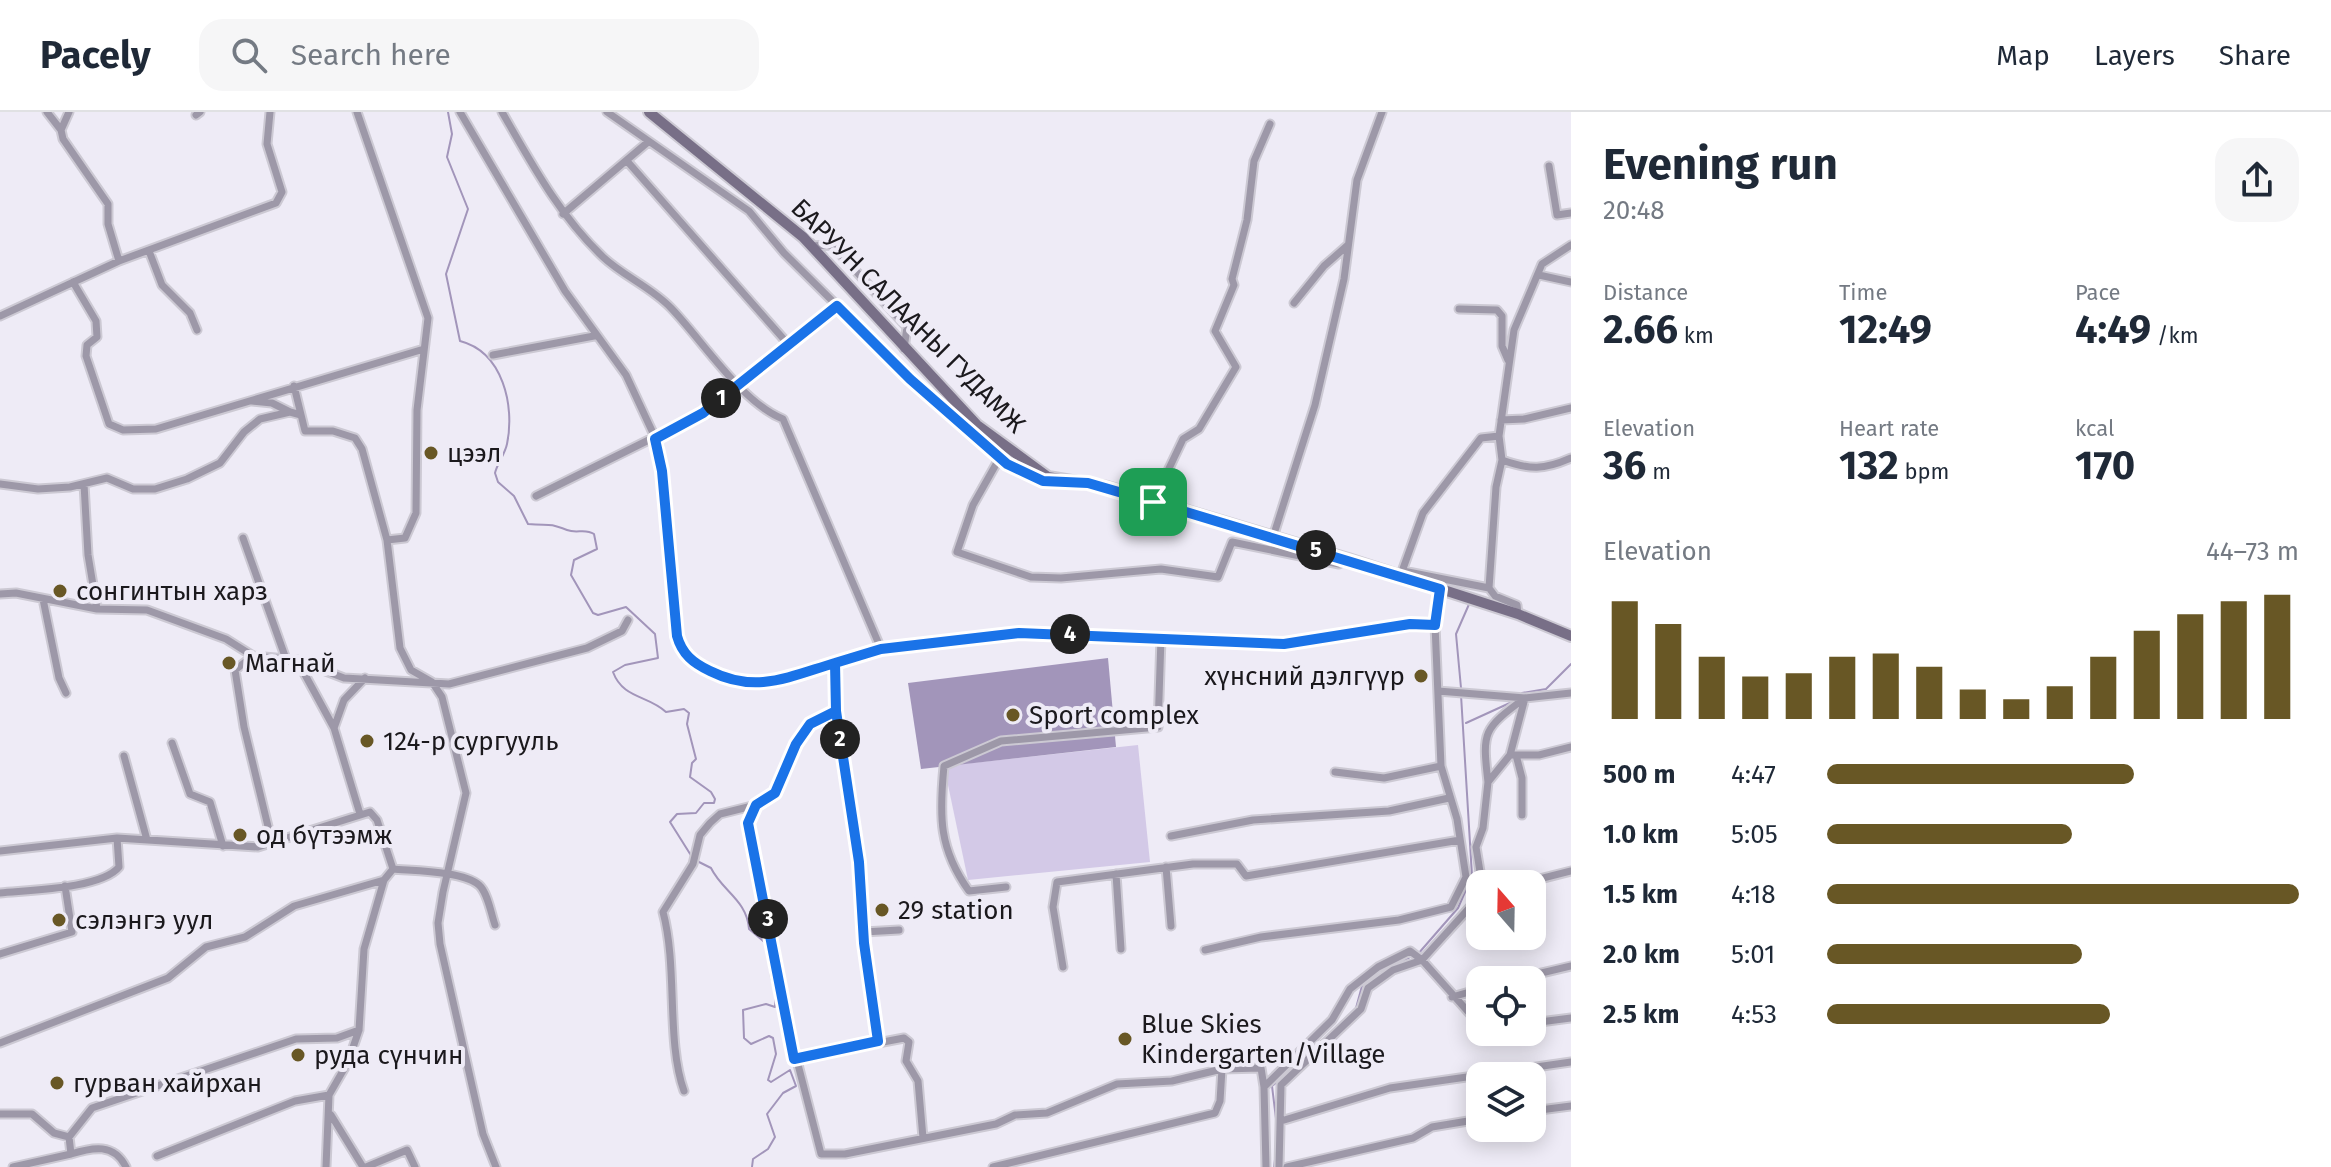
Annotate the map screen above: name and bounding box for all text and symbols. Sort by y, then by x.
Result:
search box [199,19,759,91]
text: Pacely [40,32,151,78]
icon: search [227,33,271,77]
text: Search here [291,37,451,73]
text: Map [1996,39,2050,72]
text: Layers [2094,39,2175,72]
text: Share [2219,39,2291,72]
text: Evening run [1603,138,1838,191]
button: share [2215,138,2299,222]
street label: БАРУУН САЛААНЫ ГУДАМЖ [785,193,1032,440]
text: 20:48 [1603,195,1665,226]
text: Distance [1603,279,1688,306]
text: Time [1839,279,1887,306]
text: Pace [2075,279,2121,306]
text: 2.66 [1603,306,1678,354]
text: 12:49 [1839,306,1932,354]
text: 4:49 [2075,306,2151,354]
text: km [1678,322,1714,349]
text: /km [2151,322,2199,349]
pin: 1 [701,378,741,418]
text: 1 [716,384,726,411]
text: Elevation [1603,415,1695,442]
text: Heart rate [1839,415,1939,442]
text: kcal [2075,415,2115,442]
place label: цээл [447,438,501,469]
text: 36 [1603,442,1646,490]
text: 132 [1839,442,1899,490]
text: 170 [2075,442,2135,490]
marker: цээл [422,444,440,462]
text: m [1646,458,1671,485]
text: bpm [1899,458,1949,485]
pin [1119,468,1187,536]
icon: arrive [1131,480,1175,524]
pin: 5 [1296,530,1336,570]
text: 5 [1310,536,1322,563]
text: Elevation [1603,536,1712,567]
text: 44–73 m [2206,536,2299,567]
place label: сонгинтын харз [76,576,268,607]
marker: сонгинтын харз [51,582,69,600]
pin: 4 [1050,614,1090,654]
text: 4 [1064,620,1076,647]
place label: Магнай [245,648,336,679]
marker: Магнай [220,654,238,672]
place label: хүнсний дэлгүүр [1204,661,1405,692]
marker: хүнсний дэлгүүр [1412,667,1430,685]
place label: Sport complex [1029,700,1199,731]
marker: Sport complex [1004,706,1022,724]
pin: 2 [820,719,860,759]
text: 2 [834,725,846,752]
place label: 124-р сургууль [383,726,559,757]
marker: 124-р сургууль [358,732,376,750]
text: 500 m [1603,759,1676,790]
text: 4:47 [1731,759,1776,790]
text: 1.0 km [1603,819,1679,850]
text: 5:05 [1731,819,1778,850]
place label: од бүтээмж [256,820,393,851]
marker: од бүтээмж [231,826,249,844]
north arrow [1466,870,1546,950]
map controls [1466,870,1546,1142]
text: 1.5 km [1603,879,1678,910]
text: 4:18 [1731,879,1776,910]
place label: 29 station [898,895,1014,926]
pin: 3 [748,899,788,939]
marker: 29 station [873,901,891,919]
place label: сэлэнгэ уул [75,905,213,936]
text: 3 [762,905,774,932]
marker: сэлэнгэ уул [50,911,68,929]
text: 2.0 km [1603,939,1680,970]
text: 5:01 [1731,939,1775,970]
button: locate [1466,966,1546,1046]
text: 2.5 km [1603,999,1679,1030]
text: 4:53 [1731,999,1777,1030]
place label: Blue Skies Kindergarten/Village [1141,1009,1385,1070]
marker: Blue Skies Kindergarten/Village [1116,1030,1134,1048]
place label: руда сүнчин [314,1040,463,1071]
marker: руда сүнчин [289,1046,307,1064]
button: layers [1466,1062,1546,1142]
place label: гурван хайрхан [73,1068,262,1099]
marker: гурван хайрхан [48,1074,66,1092]

